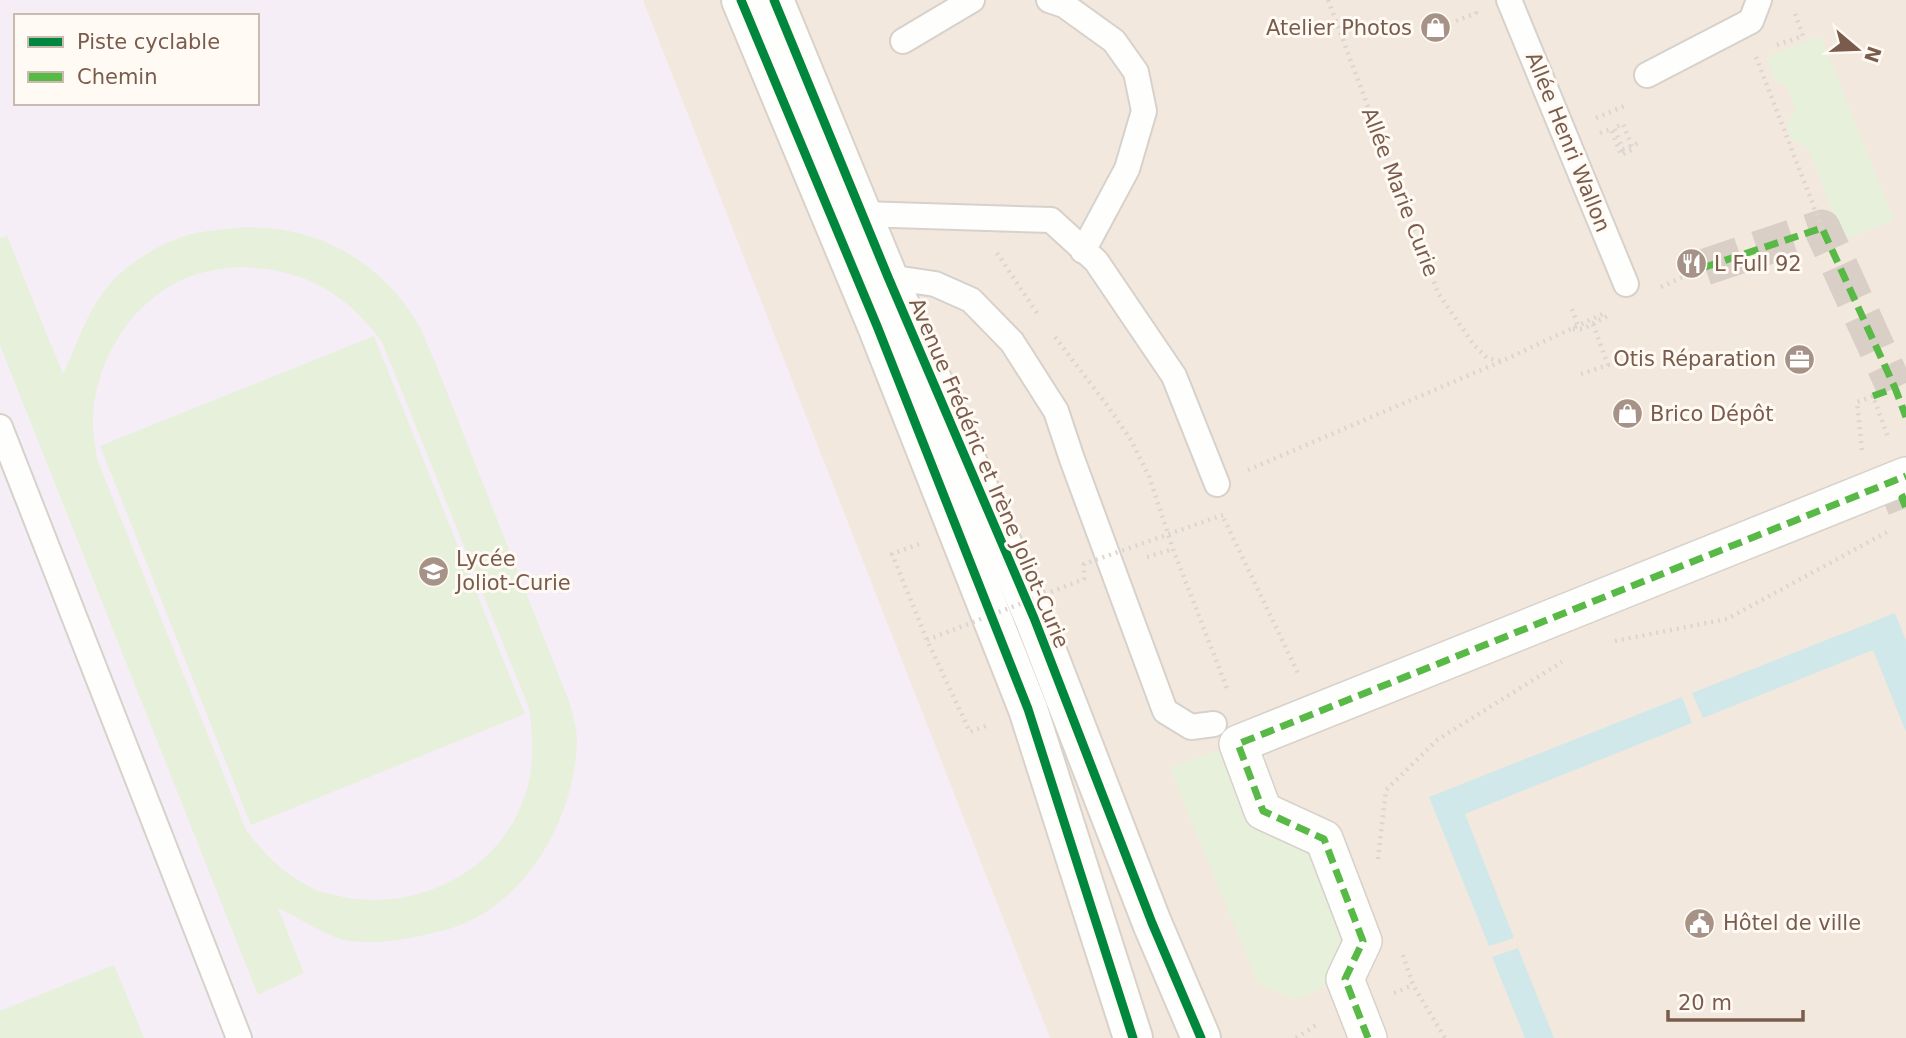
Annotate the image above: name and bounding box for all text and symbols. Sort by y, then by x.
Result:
shop icon: Atelier Photos [1418,11,1452,45]
legend [14,14,259,105]
north arrow [1822,14,1892,84]
place label: Atelier Photos [1266,16,1412,40]
text: Piste cyclable [77,30,220,54]
text: N [1860,43,1886,66]
street label: Allée Henri Wallon [1521,49,1615,235]
text: Chemin [77,65,158,89]
street label: Allée Marie Curie [1357,104,1443,280]
restaurant icon: L Full 92 [1674,247,1708,281]
place label: L Full 92 [1714,252,1802,276]
street label: Avenue Frédéric et Irène Joliot-Curie [904,294,1074,652]
office icon: Otis Réparation [1782,342,1816,376]
place label: Otis Réparation [1613,347,1776,371]
shop icon: Brico Dépôt [1610,397,1644,431]
place label: Brico Dépôt [1650,402,1773,426]
place label: Lycée Joliot-Curie [454,547,571,595]
school or university icon: Lycée Joliot-Curie [416,554,450,588]
public building icon: Hôtel de ville [1683,906,1717,940]
place label: Hôtel de ville [1723,911,1861,935]
scale bar [1668,978,1803,1022]
text: 20 m [1678,991,1732,1015]

